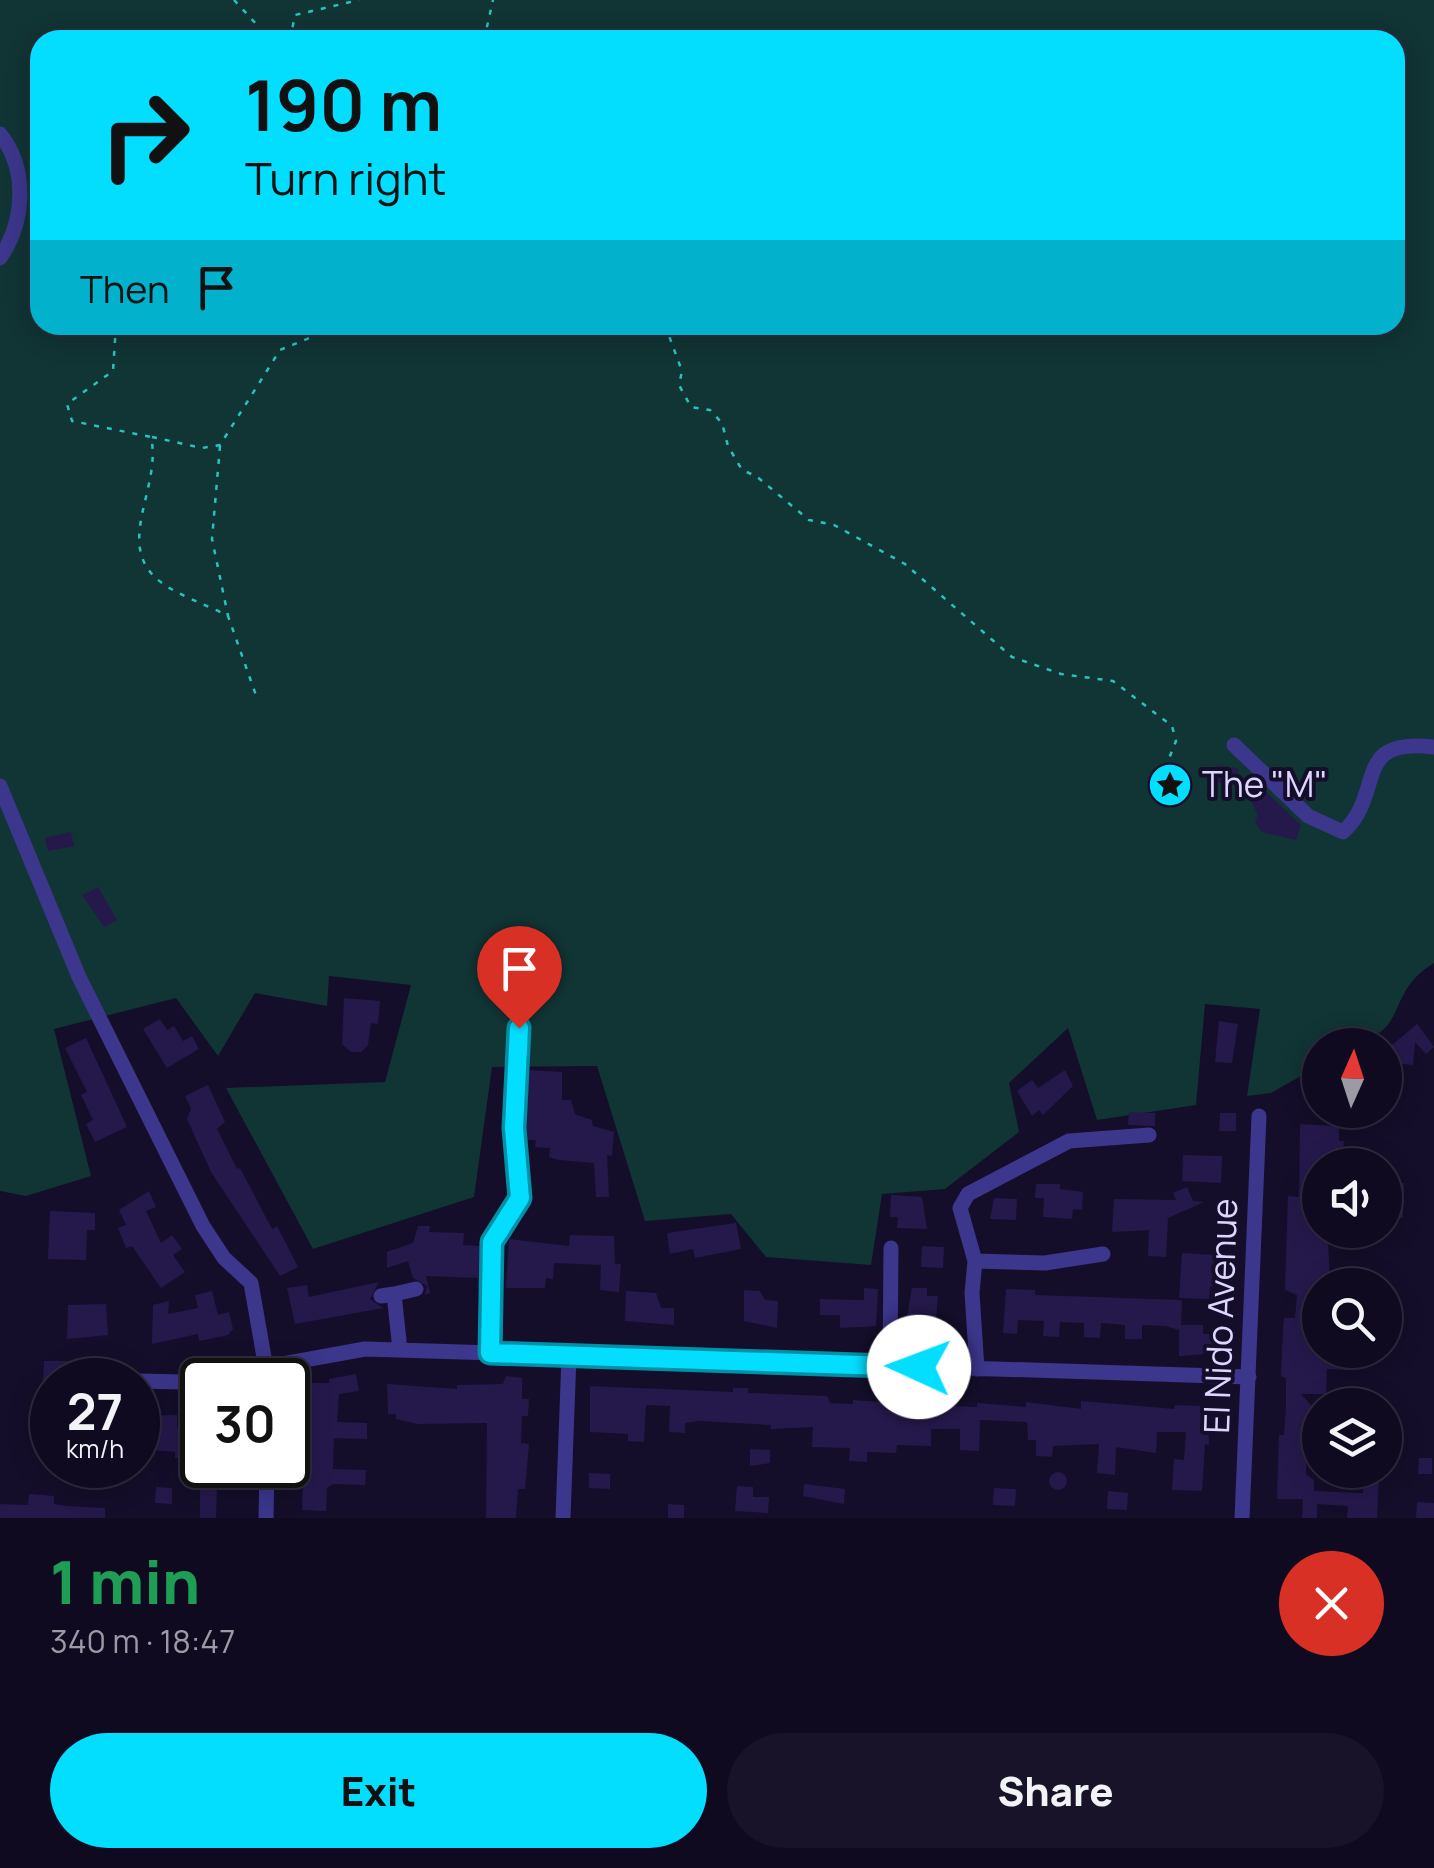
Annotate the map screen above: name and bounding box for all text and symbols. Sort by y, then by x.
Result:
text: 190 m [245,56,442,152]
icon: right [80,70,210,200]
text: Turn right [245,147,446,209]
icon: arrive [189,260,244,315]
text: Then [80,262,169,314]
place label: The "M" [1202,760,1328,808]
place icon: The "M" [1147,762,1193,808]
pin [477,926,562,1029]
icon: arrive [492,941,547,996]
north arrow [1302,1028,1402,1128]
map controls [1302,1028,1402,1488]
button: sound [1302,1148,1402,1248]
street label: El Nido Avenue [1192,1197,1248,1434]
button: search [1302,1268,1402,1368]
position arrow [867,1315,971,1419]
speed limit sign: 30 [180,1358,310,1488]
text: 27 [67,1377,123,1445]
button: layers [1302,1388,1402,1488]
text: km/h [66,1431,124,1466]
text: 1 min [50,1540,200,1622]
button: close [1279,1551,1384,1656]
text: 340 m · 18:47 [50,1619,235,1663]
button: Exit [50,1733,707,1848]
button: Share [727,1733,1384,1848]

